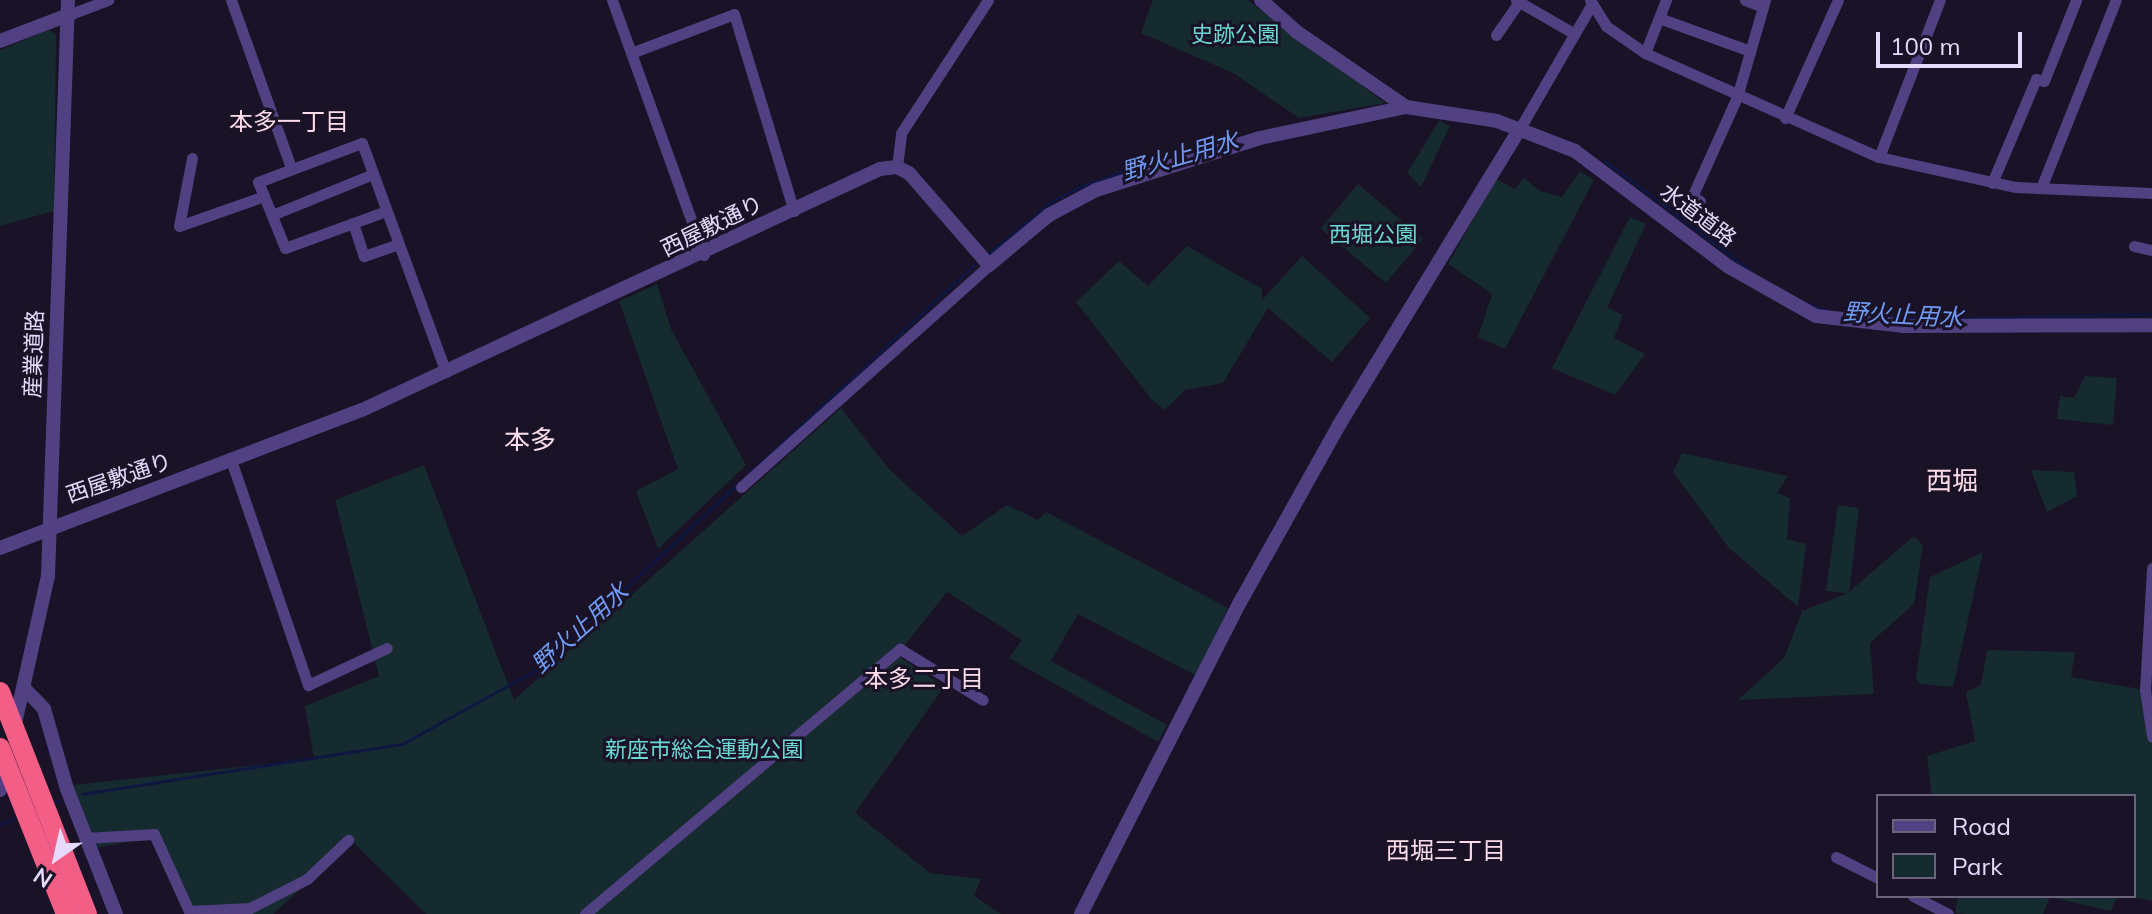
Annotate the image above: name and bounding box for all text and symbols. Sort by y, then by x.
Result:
scale bar [1880,16,2026,66]
park label: 史跡公園 [1191,22,1279,48]
text: 100 m [1890,31,1961,61]
district label: 本多一丁目 [229,108,349,136]
water label: 野火止用水 [1118,126,1242,186]
street label: 水道道路 [1655,178,1741,252]
street label: 西屋敷通り [657,190,767,262]
park label: 西堀公園 [1329,222,1417,248]
water label: 野火止用水 [1842,297,1964,333]
street label: 産業道路 [19,310,49,398]
district label: 本多 [504,424,556,456]
street label: 西屋敷通り [63,448,175,508]
district label: 西堀 [1926,465,1978,497]
water label: 野火止用水 [526,577,634,679]
district label: 本多二丁目 [864,665,984,693]
park label: 新座市総合運動公園 [605,737,803,763]
legend [1876,794,2136,898]
text: Road [1952,811,2011,841]
north arrow [16,818,96,898]
district label: 西堀三丁目 [1386,837,1506,865]
text: Park [1952,851,2003,881]
text: N [28,862,57,894]

